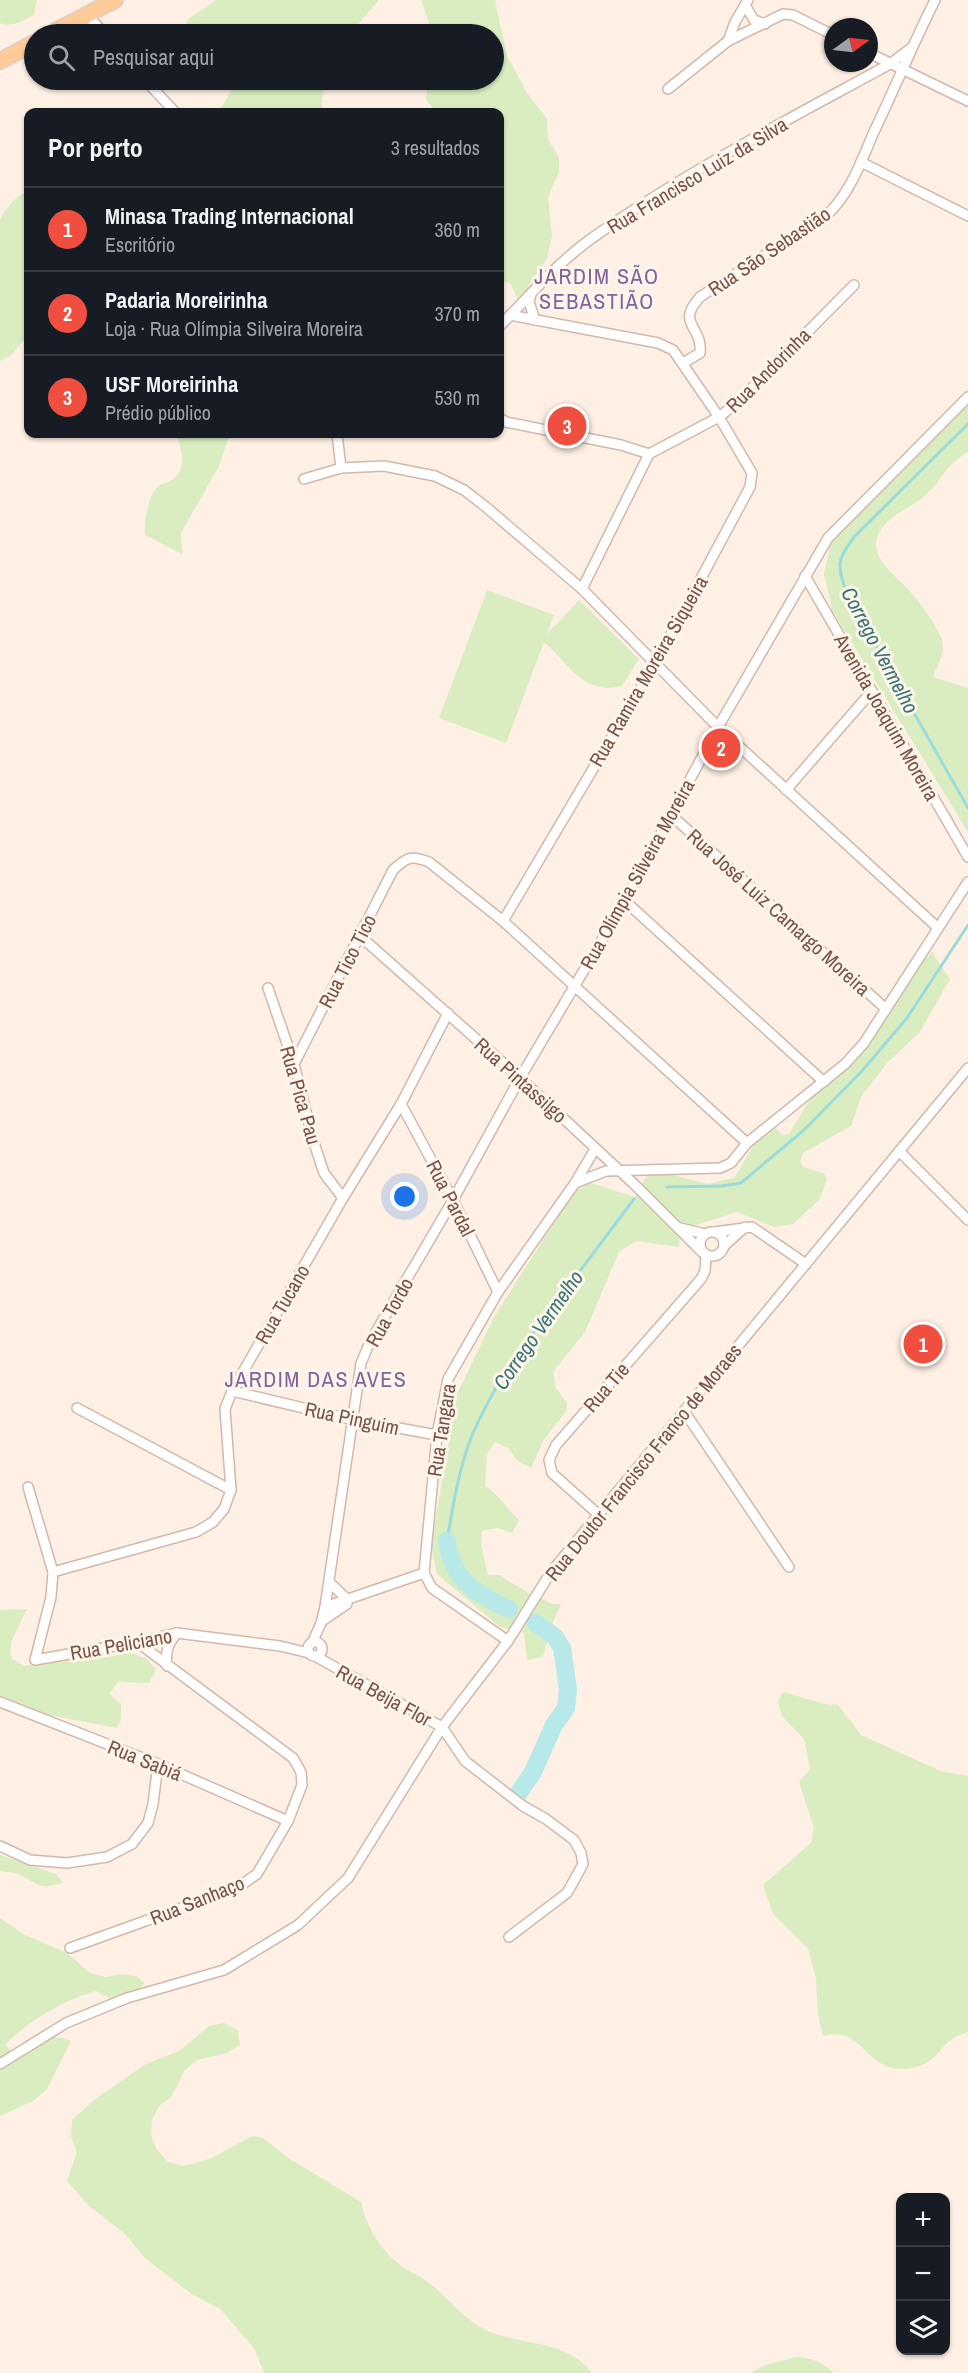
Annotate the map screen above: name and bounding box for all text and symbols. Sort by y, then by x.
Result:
north arrow [824,18,878,72]
search box [24,24,504,90]
icon: search [45,41,78,74]
text: Pesquisar aqui [93,42,214,72]
street label: Rua Francisco Luiz da Silva [602,110,792,240]
text: Por perto [48,130,143,165]
text: 3 resultados [391,134,480,161]
street label: Rua São Sebastião [702,200,836,302]
text: Minasa Trading Internacional [105,201,354,231]
text: 1 [63,216,72,243]
text: 360 m [434,216,480,243]
text: Escritório [105,231,175,258]
district label: JARDIM SÃO SEBASTIÃO [534,261,660,316]
text: Padaria Moreirinha [105,285,267,315]
text: 2 [63,300,72,327]
text: 370 m [434,300,480,327]
text: Loja · Rua Olímpia Silveira Moreira [105,315,363,342]
street label: Rua Andorinha [720,322,816,418]
text: USF Moreirinha [105,369,238,399]
text: 3 [63,384,72,411]
text: 530 m [434,384,480,411]
text: Prédio público [105,399,211,426]
pin: 3 [548,404,586,448]
street label: Rua Ramira Moreira Siqueira [582,571,714,771]
water label: Corrego Vermelho [834,582,926,718]
street label: Avenida Joaquim Moreira [828,628,946,805]
pin: 2 [702,726,740,771]
street label: Rua Olímpia Silveira Moreira [573,774,701,974]
street label: Rua José Luiz Camargo Moreira [682,822,876,1002]
street label: Rua Tico Tico [312,910,382,1012]
street label: Rua Pintassilgo [469,1031,573,1129]
street label: Rua Pica Pau [274,1043,328,1147]
street label: Rua Pardal [420,1155,482,1241]
your location [390,1182,419,1211]
street label: Rua Tucano [248,1259,316,1349]
water label: Corrego Vermelho [486,1265,590,1395]
street label: Rua Tordo [359,1272,419,1352]
pin: 1 [904,1322,942,1366]
street label: Rua Doutor Francisco Franco de Moraes [539,1338,747,1586]
street label: Rua Tie [577,1356,635,1418]
district label: JARDIM DAS AVES [225,1364,407,1394]
street label: Rua Tangara [420,1381,462,1479]
street label: Rua Pinguim [302,1395,402,1441]
street label: Rua Peliciano [68,1622,174,1666]
street label: Rua Beija Flor [332,1658,437,1732]
street label: Rua Sabiá [104,1733,186,1787]
street label: Rua Sanhaço [146,1869,248,1931]
map controls [896,2193,950,2355]
button: + [896,2193,950,2247]
button: − [896,2247,950,2301]
button: layers [896,2301,950,2355]

